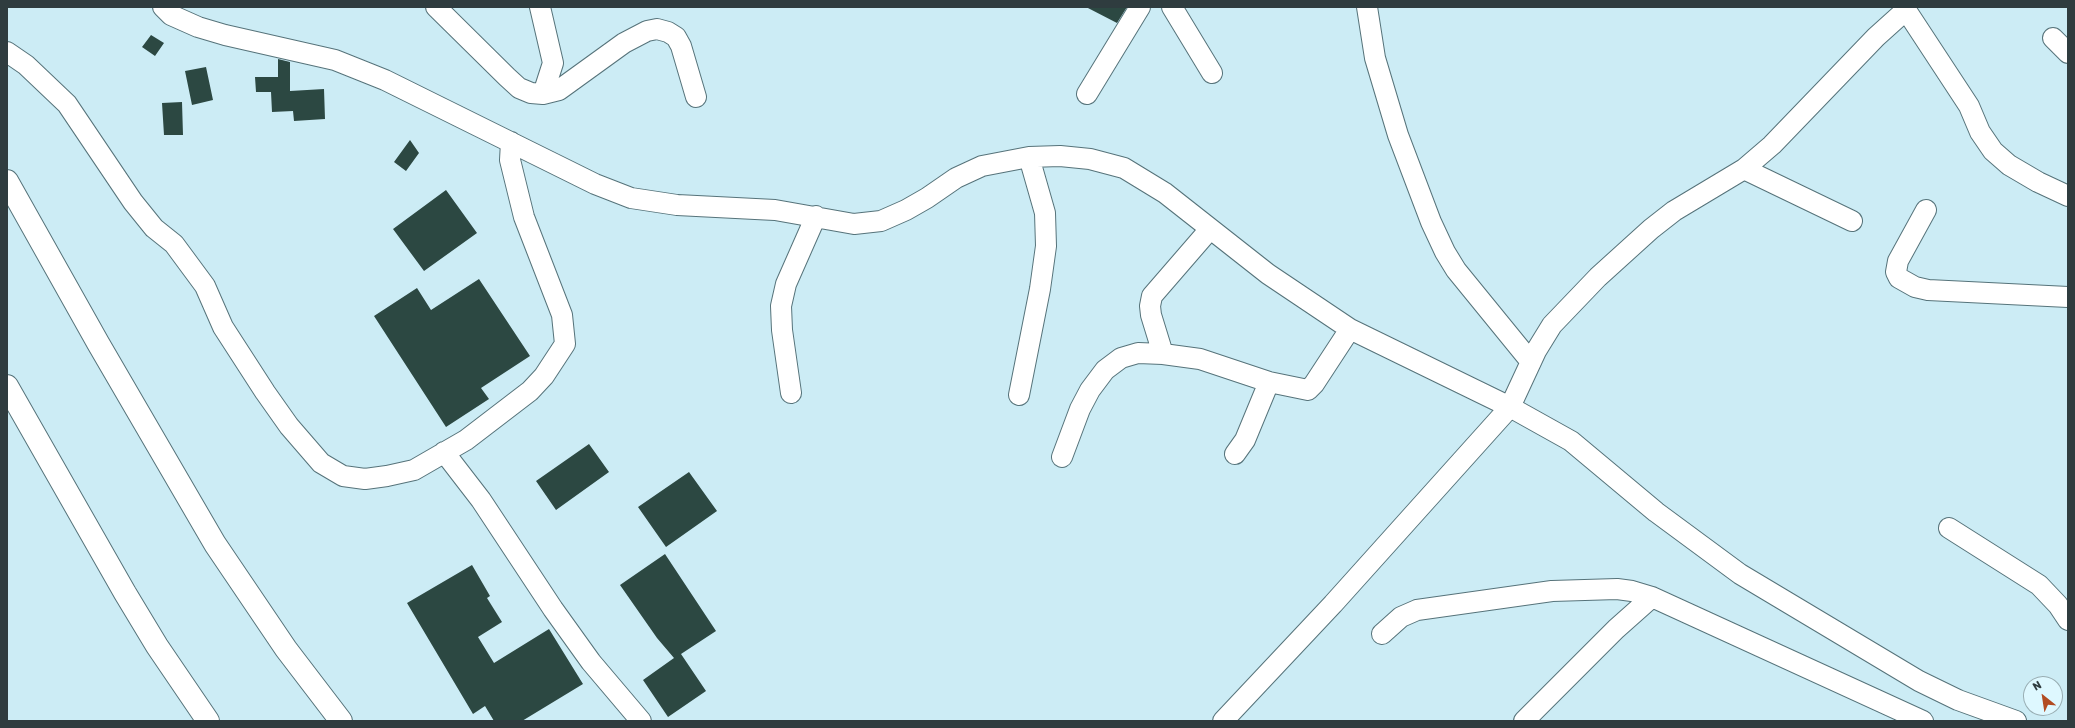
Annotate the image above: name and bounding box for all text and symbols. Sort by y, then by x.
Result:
north arrow [2023,676,2063,716]
text: N [2031,678,2044,694]

